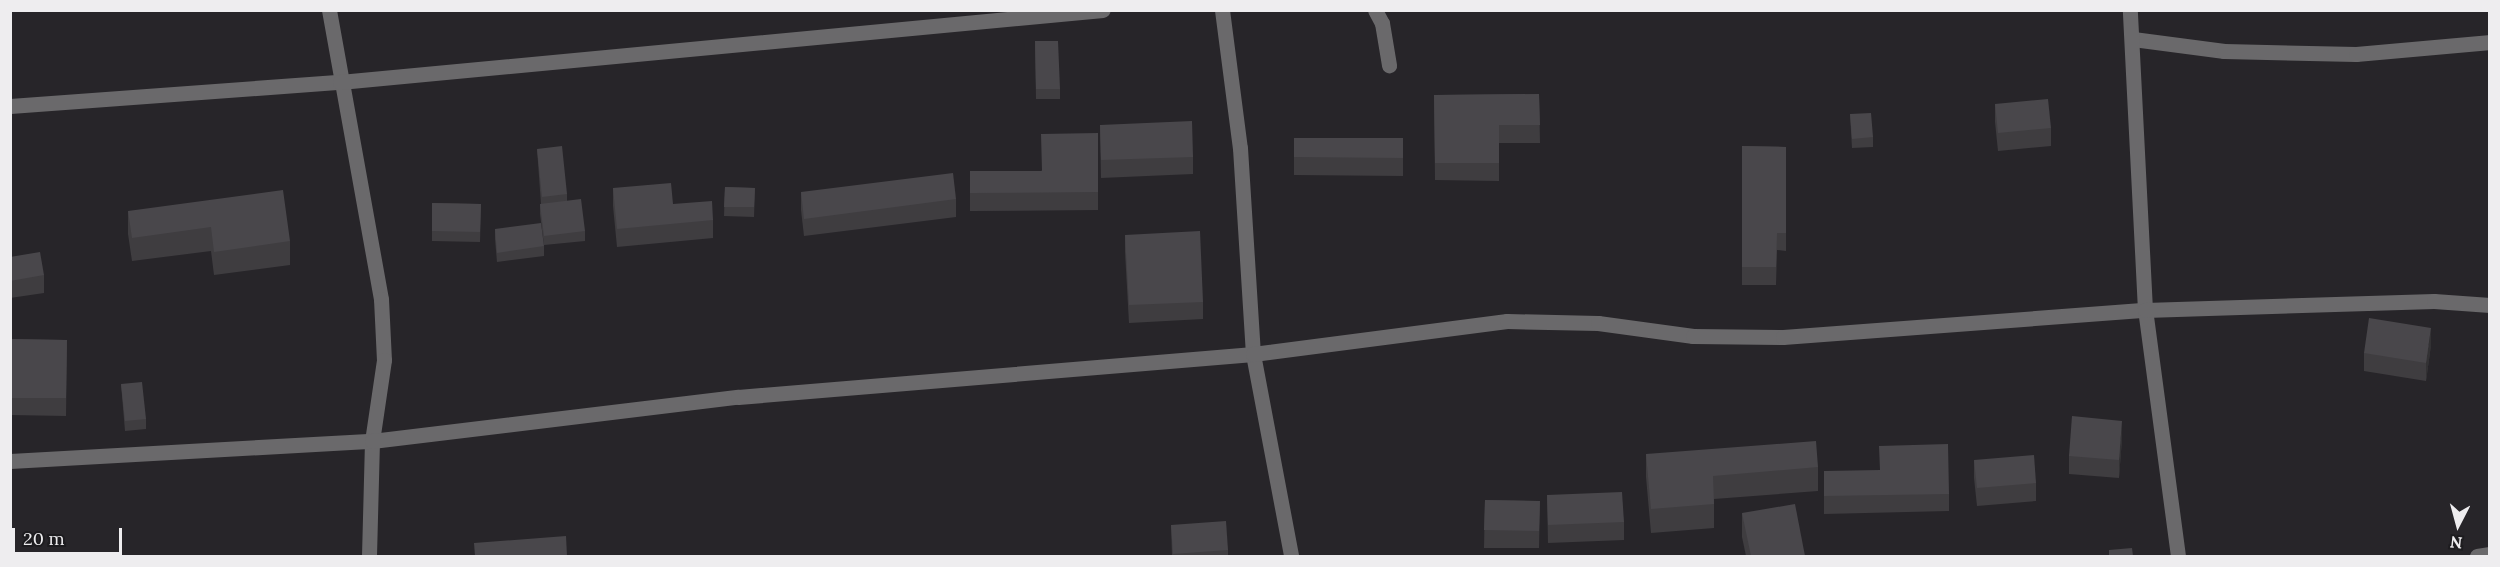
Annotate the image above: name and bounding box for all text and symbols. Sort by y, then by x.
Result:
north arrow [2428,495,2488,555]
scale bar [15,516,124,554]
text: 20 m [23,527,65,550]
text: N [2449,532,2463,553]

